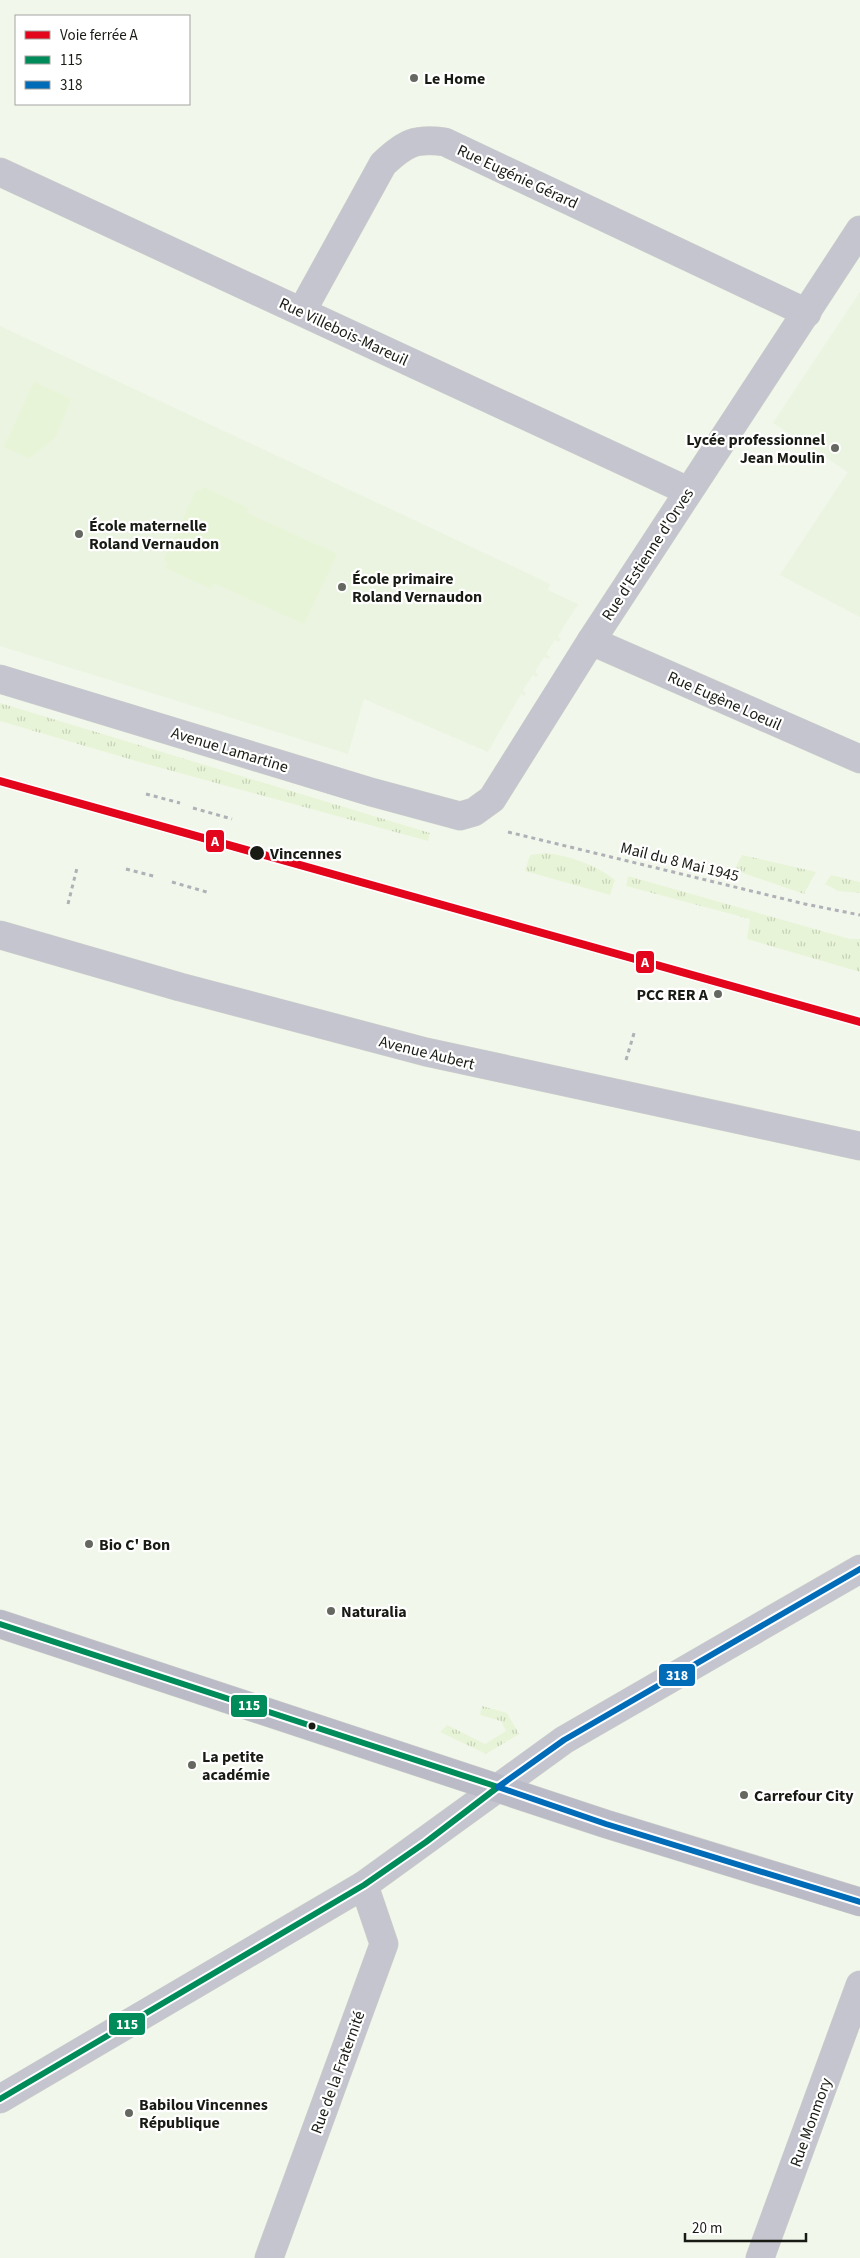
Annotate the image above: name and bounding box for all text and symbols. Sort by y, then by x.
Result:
legend [15,15,190,105]
text: Voie ferrée A [60,25,139,46]
text: 115 [60,50,82,71]
place label: Le Home [424,68,485,90]
marker: Le Home [408,72,420,84]
text: 318 [60,75,82,96]
street label: Rue Eugénie Gérard [454,139,582,215]
street label: Rue Villebois-Mareuil [275,292,412,372]
place label: Lycée professionnel Jean Moulin [686,429,825,469]
marker: Lycée professionnel Jean Moulin [829,442,841,454]
street label: Rue d'Estienne d'Orves [597,484,699,625]
place label: École maternelle Roland Vernaudon [89,515,219,555]
marker: École maternelle Roland Vernaudon [73,528,85,540]
place label: École primaire Roland Vernaudon [352,568,482,608]
marker: École primaire Roland Vernaudon [336,581,348,593]
street label: Rue Eugène Loeuil [664,666,785,736]
street label: Avenue Lamartine [169,722,291,778]
line badge: A [205,829,225,853]
text: A [210,832,220,852]
street label: Mail du 8 Mai 1945 [618,837,741,887]
place label: Vincennes [269,843,341,865]
marker: Vincennes [248,844,266,862]
line badge: A [635,950,655,974]
text: A [640,953,650,973]
place label: PCC RER A [636,984,709,1006]
marker: PCC RER A [712,988,724,1000]
street label: Avenue Aubert [377,1030,477,1076]
place label: Bio C' Bon [99,1534,170,1556]
marker: Bio C' Bon [83,1538,95,1550]
place label: Naturalia [341,1601,407,1623]
marker: Naturalia [325,1605,337,1617]
line badge: 318 [658,1663,696,1687]
text: 318 [666,1666,688,1686]
line badge: 115 [230,1694,268,1718]
text: 115 [238,1696,260,1716]
unlabelled marker [307,1721,317,1731]
place label: La petite académie [202,1746,270,1786]
marker: La petite académie [186,1759,198,1771]
place label: Carrefour City [754,1785,854,1807]
marker: Carrefour City [738,1789,750,1801]
street label: Rue de la Fraternité [305,2008,370,2137]
line badge: 115 [108,2012,146,2036]
text: 115 [116,2015,138,2035]
street label: Rue Monmory [785,2074,837,2170]
place label: Babilou Vincennes République [139,2094,268,2134]
marker: Babilou Vincennes République [123,2107,135,2119]
scale bar [685,2210,806,2242]
text: 20 m [692,2218,722,2239]

